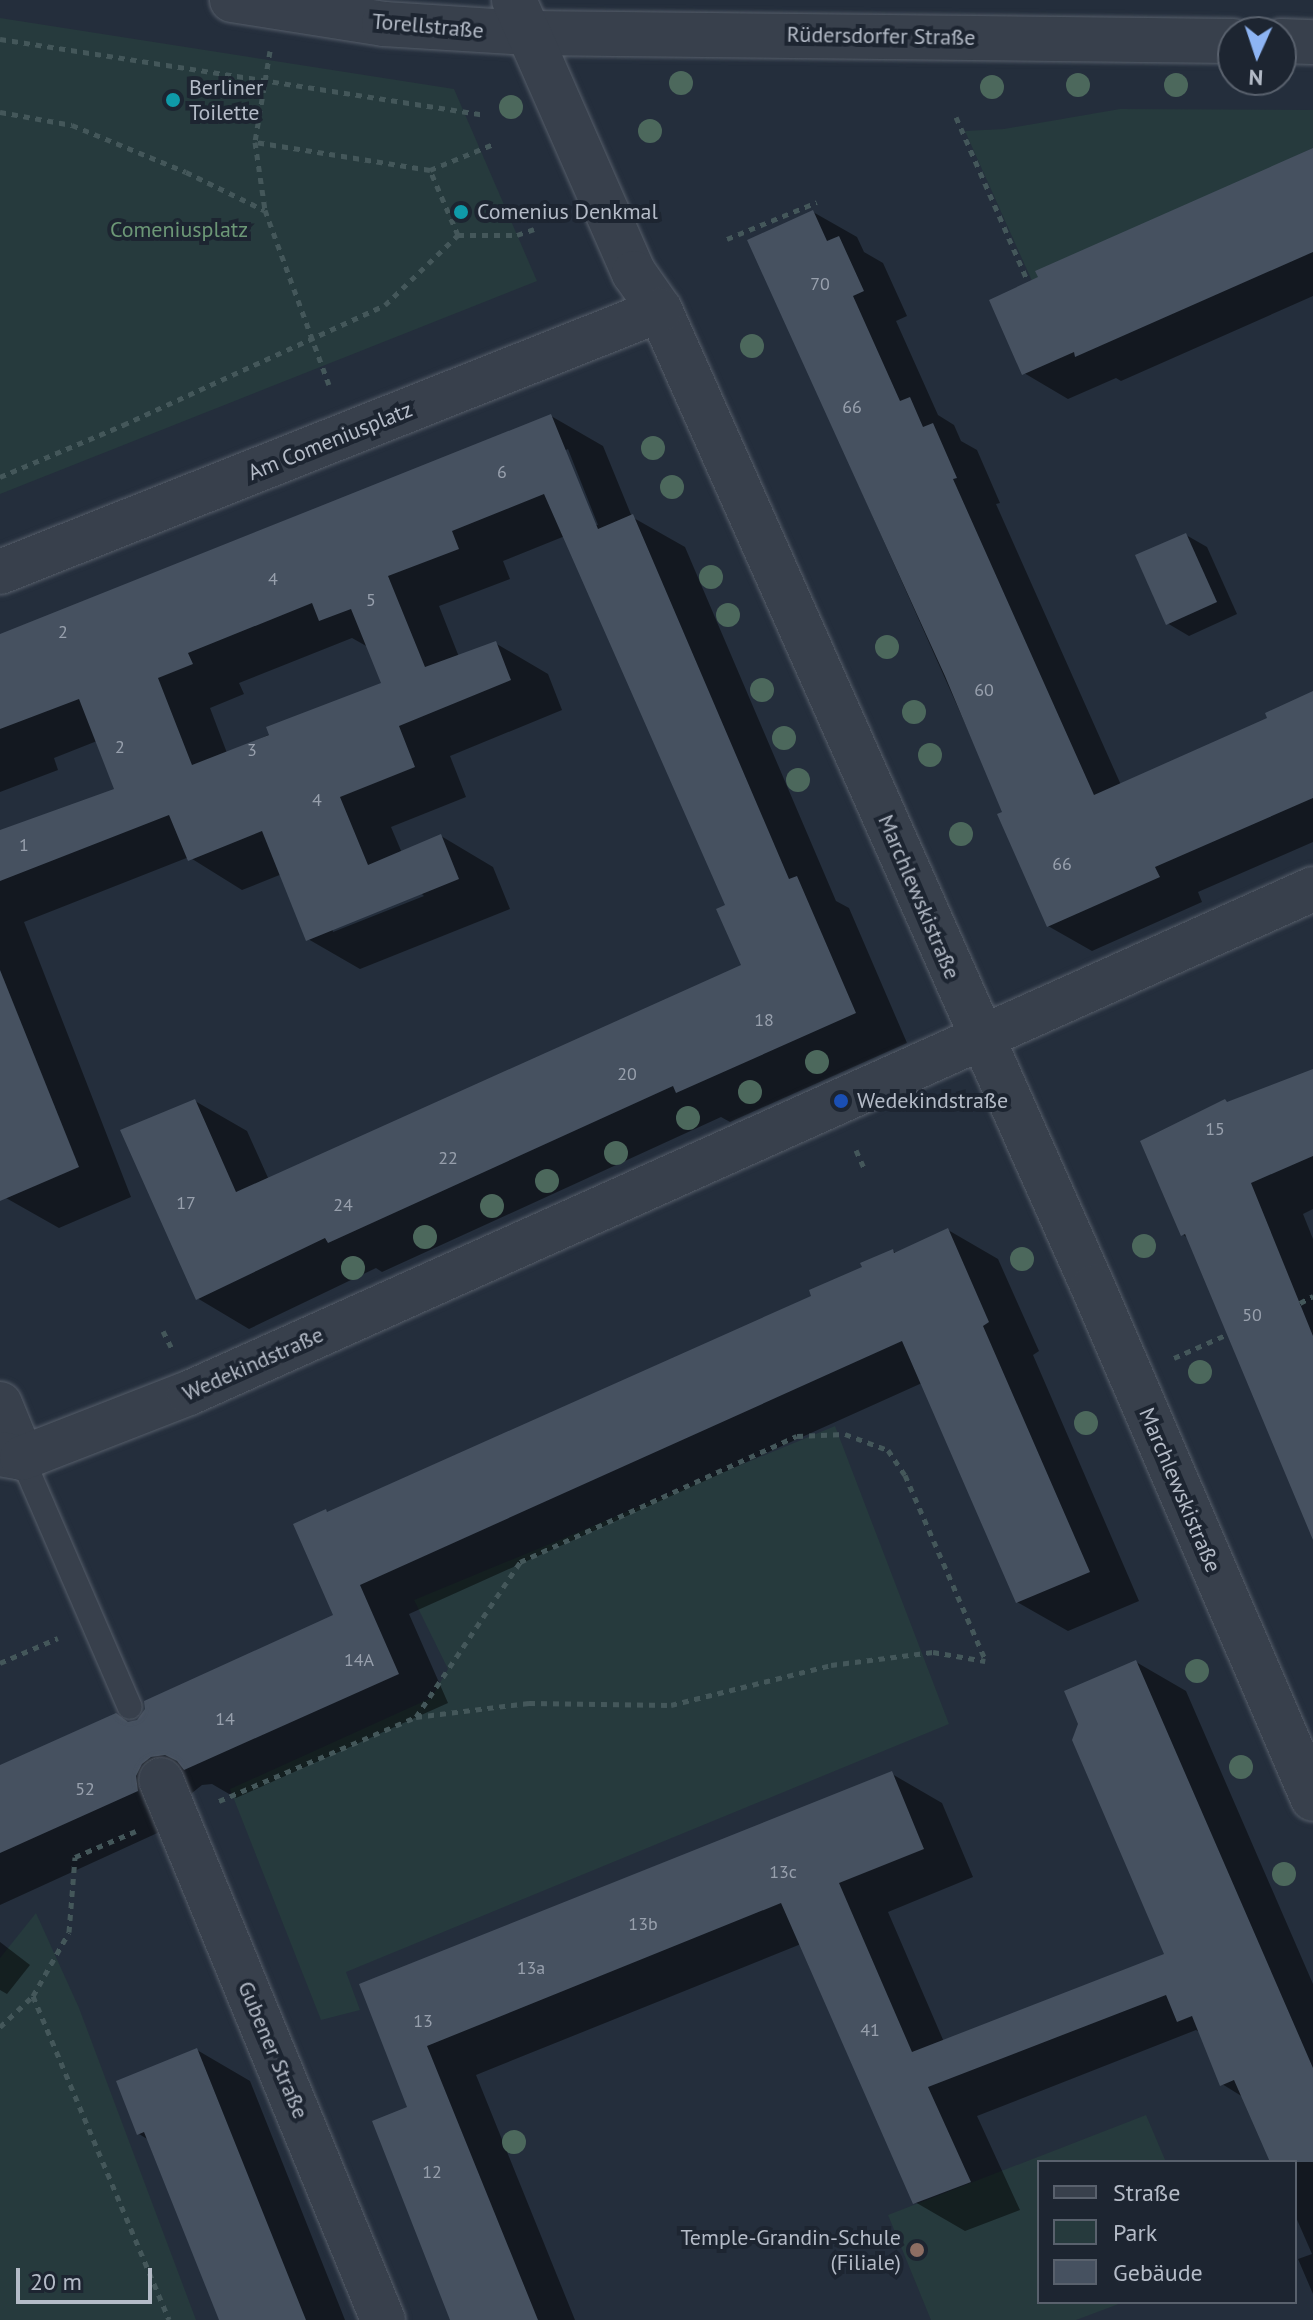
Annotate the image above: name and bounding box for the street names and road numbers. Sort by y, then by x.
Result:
street label: Torellstraße [371,8,485,44]
street label: Rüdersdorfer Straße [786,21,976,51]
street label: Am Comeniusplatz [244,396,416,486]
street label: Marchlewskistraße [872,811,966,983]
street label: Wedekindstraße [179,1321,327,1407]
street label: Marchlewskistraße [1133,1404,1227,1576]
street label: Gubener Straße [232,1977,314,2123]

